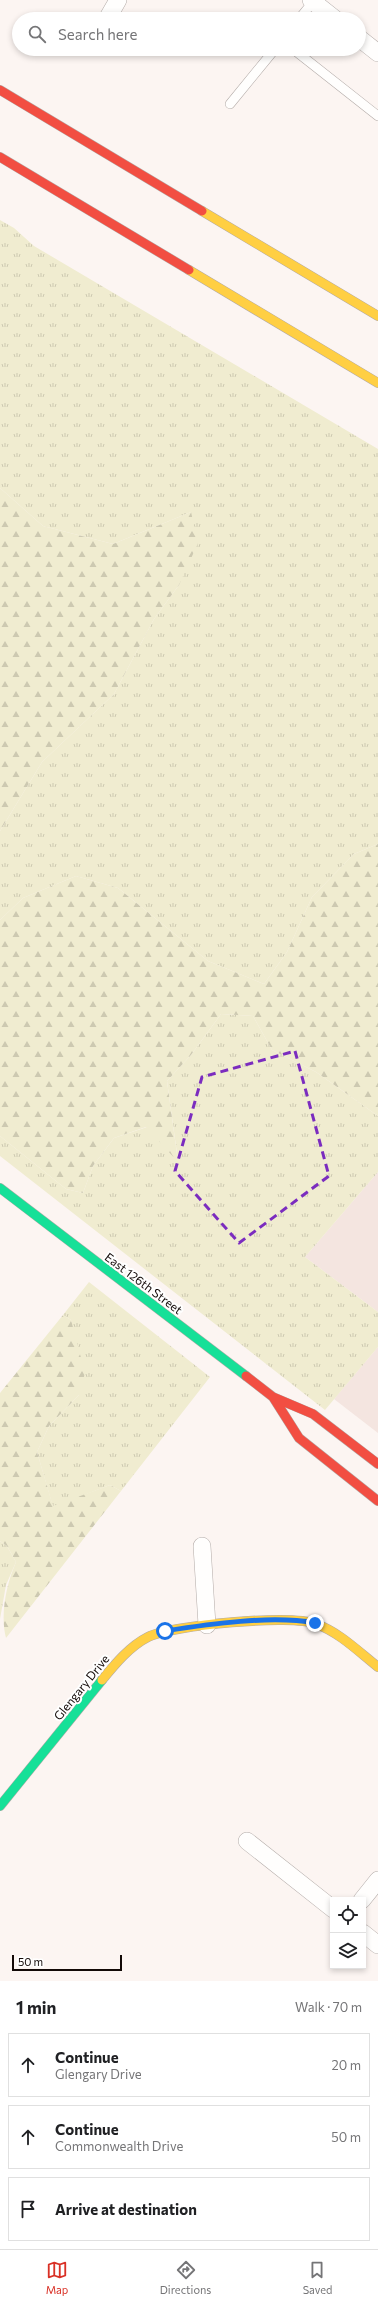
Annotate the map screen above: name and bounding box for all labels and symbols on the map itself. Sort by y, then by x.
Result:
street label: East 126th Street [103,1249,185,1317]
route end [306,1614,324,1632]
route start [156,1622,174,1640]
street label: Glengary Drive [50,1651,112,1723]
scale bar [12,1953,122,1972]

